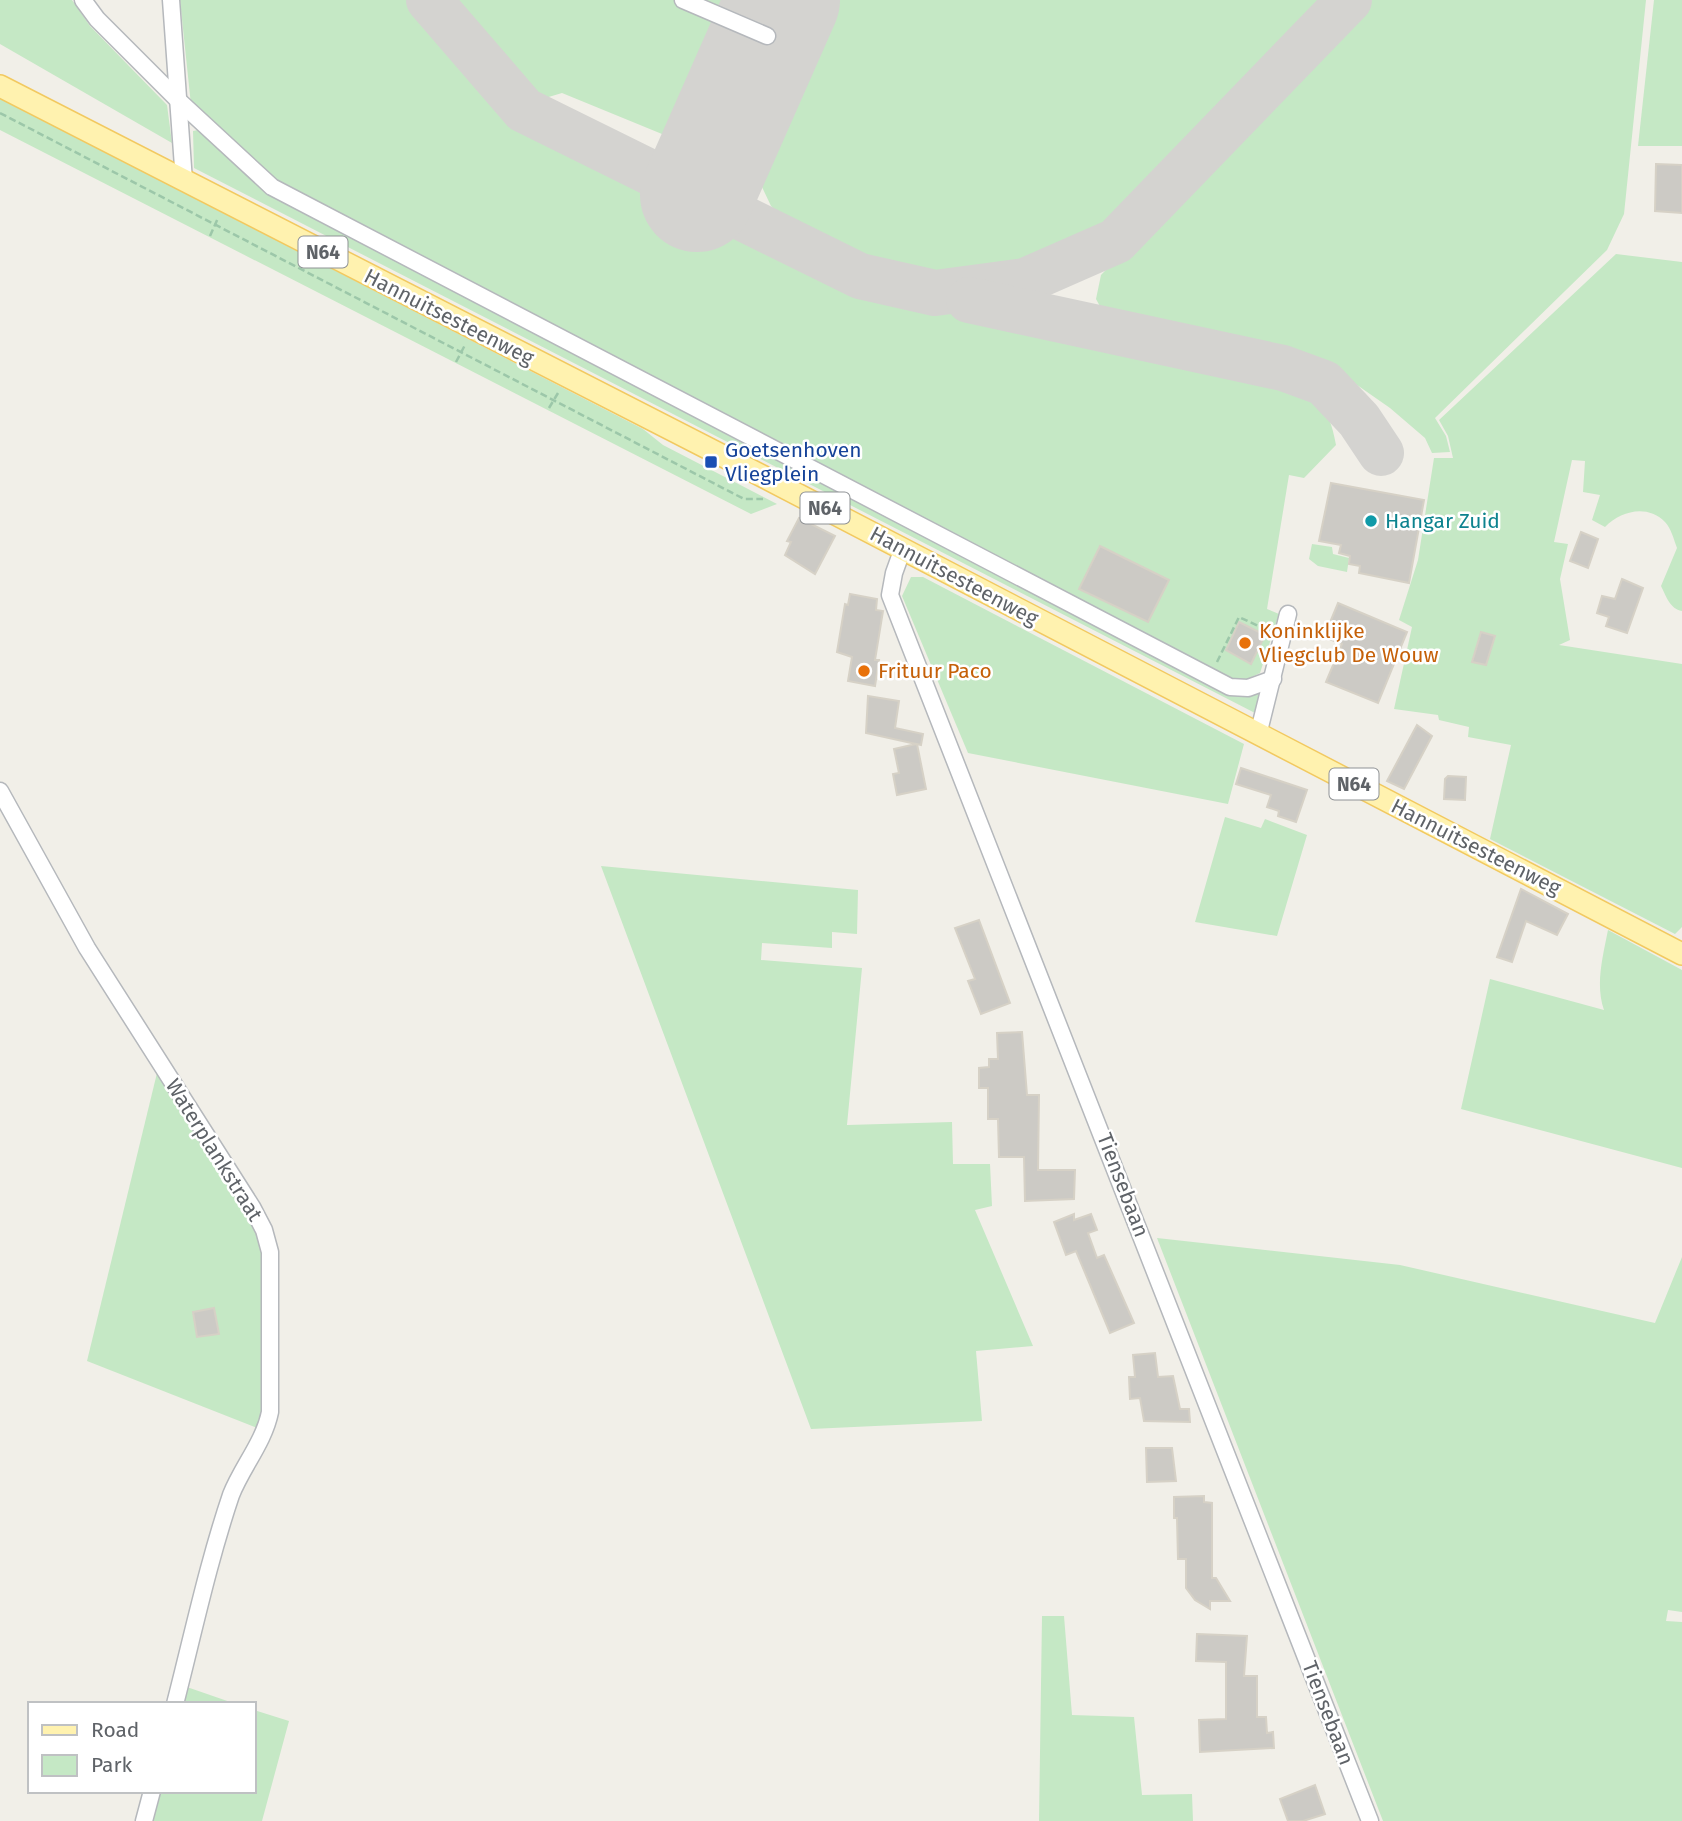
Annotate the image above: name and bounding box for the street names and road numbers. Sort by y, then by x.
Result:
road number: N64 [298,236,348,268]
street label: Hannuitsesteenweg [360,263,538,371]
road number: N64 [800,492,850,524]
street label: Hannuitsesteenweg [865,521,1043,631]
road number: N64 [1330,768,1378,800]
street label: Hannuitsesteenweg [1387,793,1565,901]
street label: Waterplankstraat [160,1074,268,1226]
street label: Tiensebaan [1091,1129,1155,1241]
street label: Tiensebaan [1296,1657,1360,1769]

